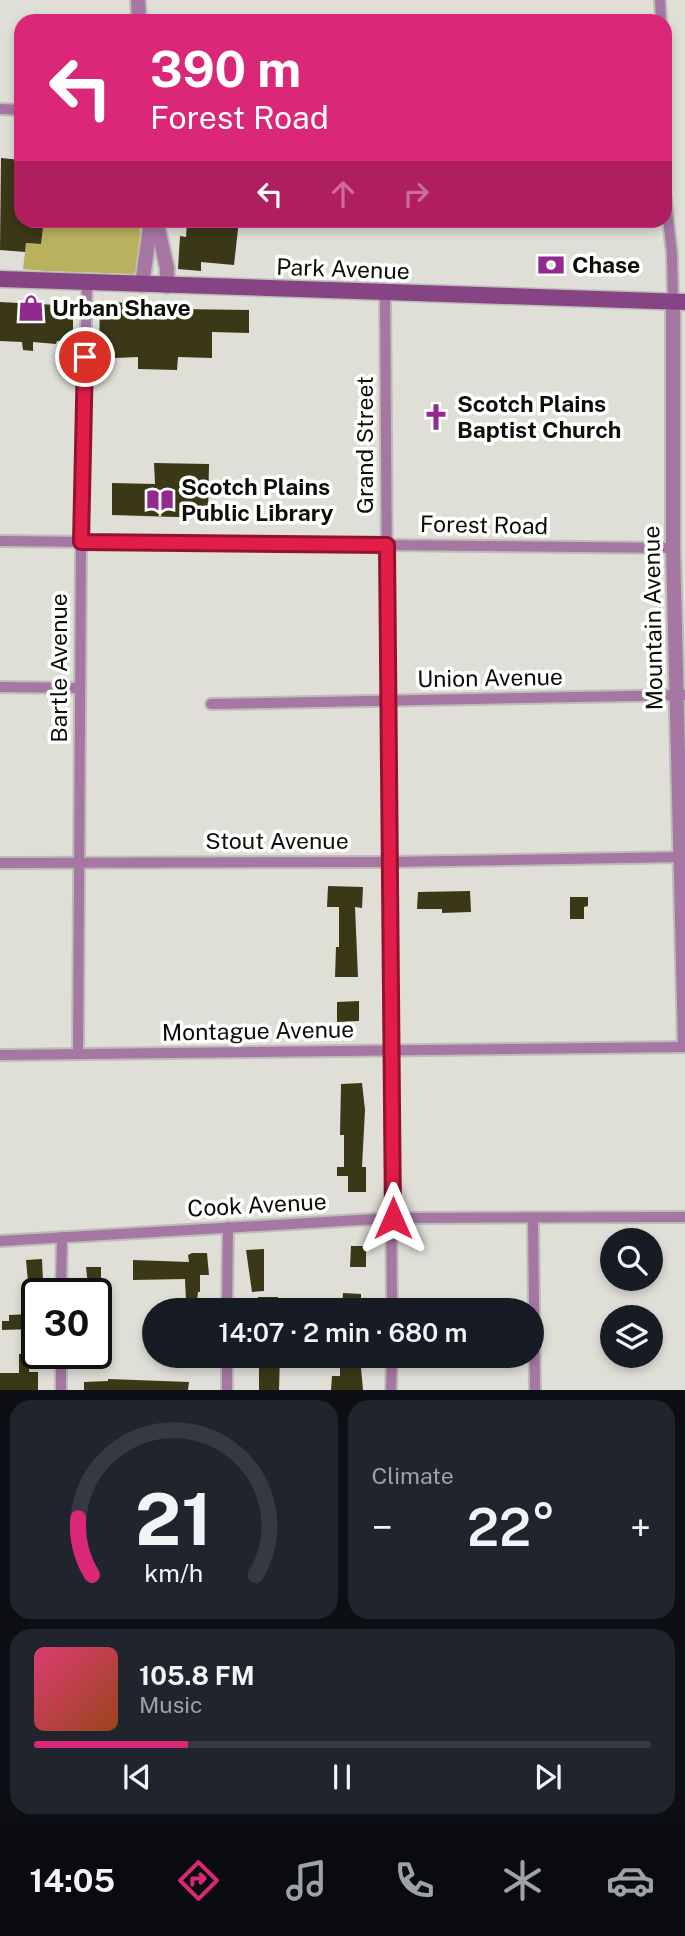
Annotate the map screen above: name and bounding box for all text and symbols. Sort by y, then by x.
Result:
text: 390 m [150,40,301,98]
icon: left [35,42,126,133]
text: Forest Road [150,99,329,136]
icon: left [251,175,289,213]
icon: ahead [324,175,362,213]
icon: right [397,175,435,213]
bank icon: Chase [536,250,566,280]
place label: Chase [572,251,640,278]
street label: Park Avenue [276,253,410,284]
shop icon: Urban Shave [16,293,46,323]
place label: Urban Shave [52,294,191,321]
pin [55,327,115,387]
icon: arrive [66,338,104,376]
street label: Grand Street [351,376,378,514]
place label: Scotch Plains Baptist Church [457,390,621,443]
church icon: Scotch Plains Baptist Church [421,402,451,432]
place label: Scotch Plains Public Library [181,473,333,526]
library icon: Scotch Plains Public Library [145,485,175,515]
street label: Forest Road [420,510,548,539]
street label: Mountain Avenue [637,525,668,711]
street label: Bartle Avenue [45,593,72,743]
street label: Union Avenue [417,663,563,692]
street label: Stout Avenue [205,827,349,854]
street label: Montague Avenue [162,1015,354,1046]
position arrow [356,1181,430,1255]
street label: Cook Avenue [187,1187,327,1222]
map controls [600,1228,663,1368]
button: search [600,1228,663,1291]
speed limit sign: 30 [21,1278,112,1369]
button: layers [600,1305,663,1368]
text: 14:07 · 2 min · 680 m [219,1317,467,1348]
text: Climate [372,1462,454,1489]
text: 21 [135,1477,212,1562]
text: 22° [467,1497,556,1558]
text: − [372,1505,393,1550]
text: + [630,1505,651,1550]
text: km/h [144,1558,203,1588]
text: 105.8 FM [139,1660,255,1691]
text: Music [139,1691,203,1718]
icon: previous [118,1758,156,1796]
icon: pause [323,1758,361,1796]
icon: next [529,1758,567,1796]
icon: directions [174,1856,223,1905]
icon: music [282,1856,331,1905]
icon: phone [390,1856,439,1905]
icon: climate [498,1856,547,1905]
icon: car [606,1856,655,1905]
text: 14:05 [30,1862,115,1899]

